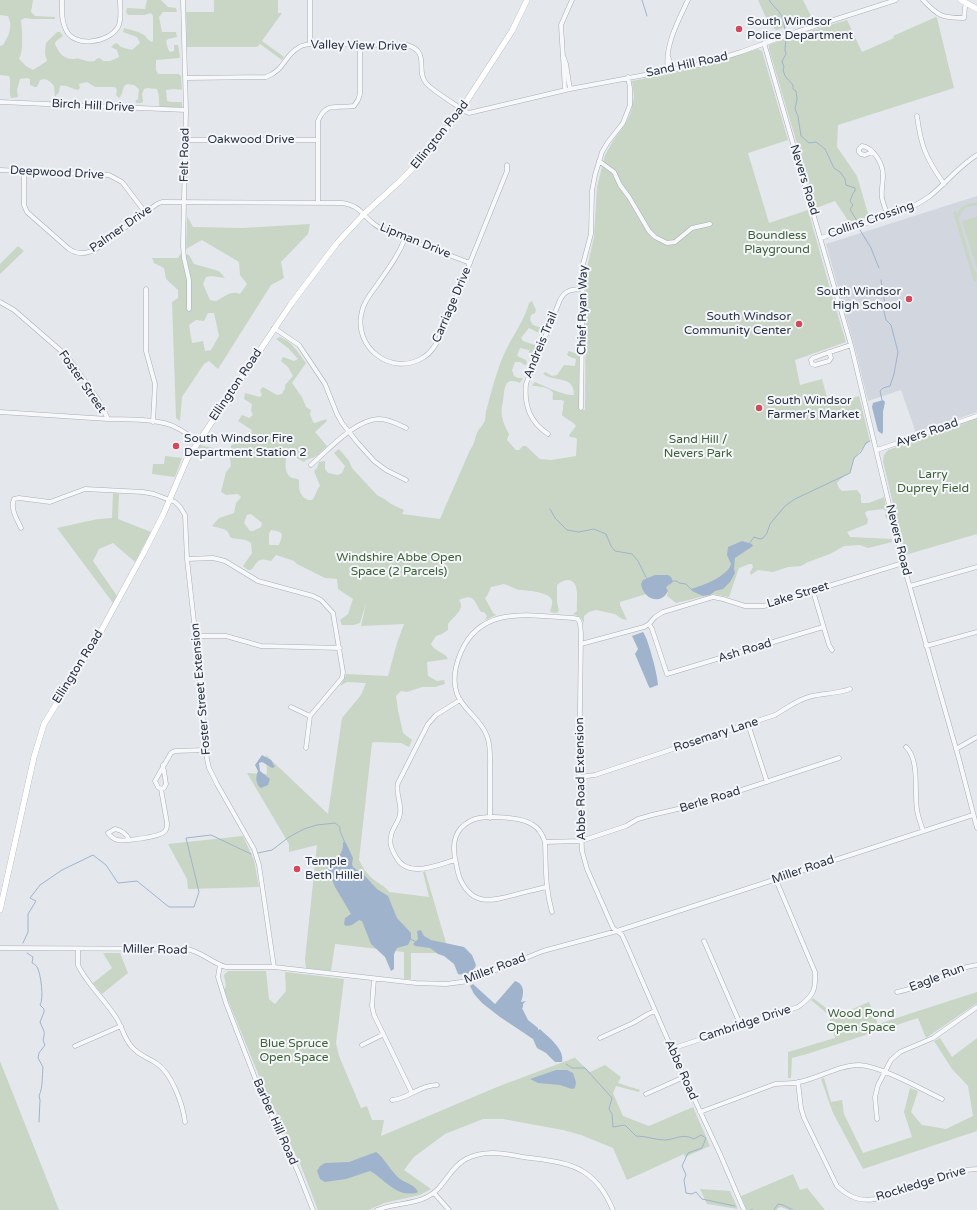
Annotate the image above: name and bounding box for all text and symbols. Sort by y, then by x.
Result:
place label: South Windsor Police Department [747,15,853,43]
marker: South Windsor Police Department [734,24,744,34]
street label: Valley View Drive [310,38,408,54]
street label: Sand Hill Road [645,49,729,81]
street label: Birch Hill Drive [51,97,135,115]
street label: Ellington Road [408,98,472,172]
street label: Felt Road [177,128,193,182]
street label: Oakwood Drive [207,133,295,147]
street label: Nevers Road [786,143,822,217]
street label: Deepwood Drive [10,163,104,183]
street label: Collins Crossing [826,199,916,241]
street label: Palmer Drive [87,202,155,256]
street label: Lipman Drive [377,220,453,262]
park label: Boundless Playground [744,229,810,257]
street label: Carriage Drive [430,265,474,345]
street label: Chief Ryan Way [575,265,591,355]
place label: South Windsor High School [816,285,901,313]
marker: South Windsor High School [904,294,914,304]
street label: Andreis Trail [521,310,561,380]
place label: South Windsor Community Center [684,310,791,338]
marker: South Windsor Community Center [794,319,804,329]
street label: Ellington Road [207,346,265,424]
street label: Foster Street [55,348,109,416]
place label: South Windsor Farmer's Market [767,394,859,422]
marker: South Windsor Farmer's Market [754,403,764,413]
street label: Ayers Road [894,416,960,450]
place label: South Windsor Fire Department Station 2 [184,432,307,460]
park label: Sand Hill / Nevers Park [664,433,732,461]
marker: South Windsor Fire Department Station 2 [171,441,181,451]
park label: Larry Duprey Field [897,468,969,496]
street label: Nevers Road [882,503,914,577]
park label: Windshire Abbe Open Space (2 Parcels) [336,551,462,579]
street label: Lake Street [765,579,831,611]
street label: Foster Street Extension [188,622,214,756]
street label: Ellington Road [50,628,106,706]
street label: Ash Road [716,636,774,666]
street label: Rosemary Lane [672,715,760,755]
street label: Abbe Road Extension [573,717,589,841]
street label: Berle Road [678,784,742,816]
street label: Miller Road [770,853,836,887]
place label: Temple Beth Hillel [305,855,363,883]
marker: Temple Beth Hillel [292,864,302,874]
street label: Miller Road [122,942,188,958]
street label: Miller Road [462,951,528,987]
street label: Eagle Run [907,961,967,995]
street label: Cambridge Drive [697,1002,793,1046]
park label: Wood Pond Open Space [826,1007,896,1035]
park label: Blue Spruce Open Space [259,1037,329,1065]
street label: Abbe Road [661,1038,701,1102]
street label: Barber Hill Road [250,1077,300,1167]
street label: Rockledge Drive [874,1163,968,1205]

